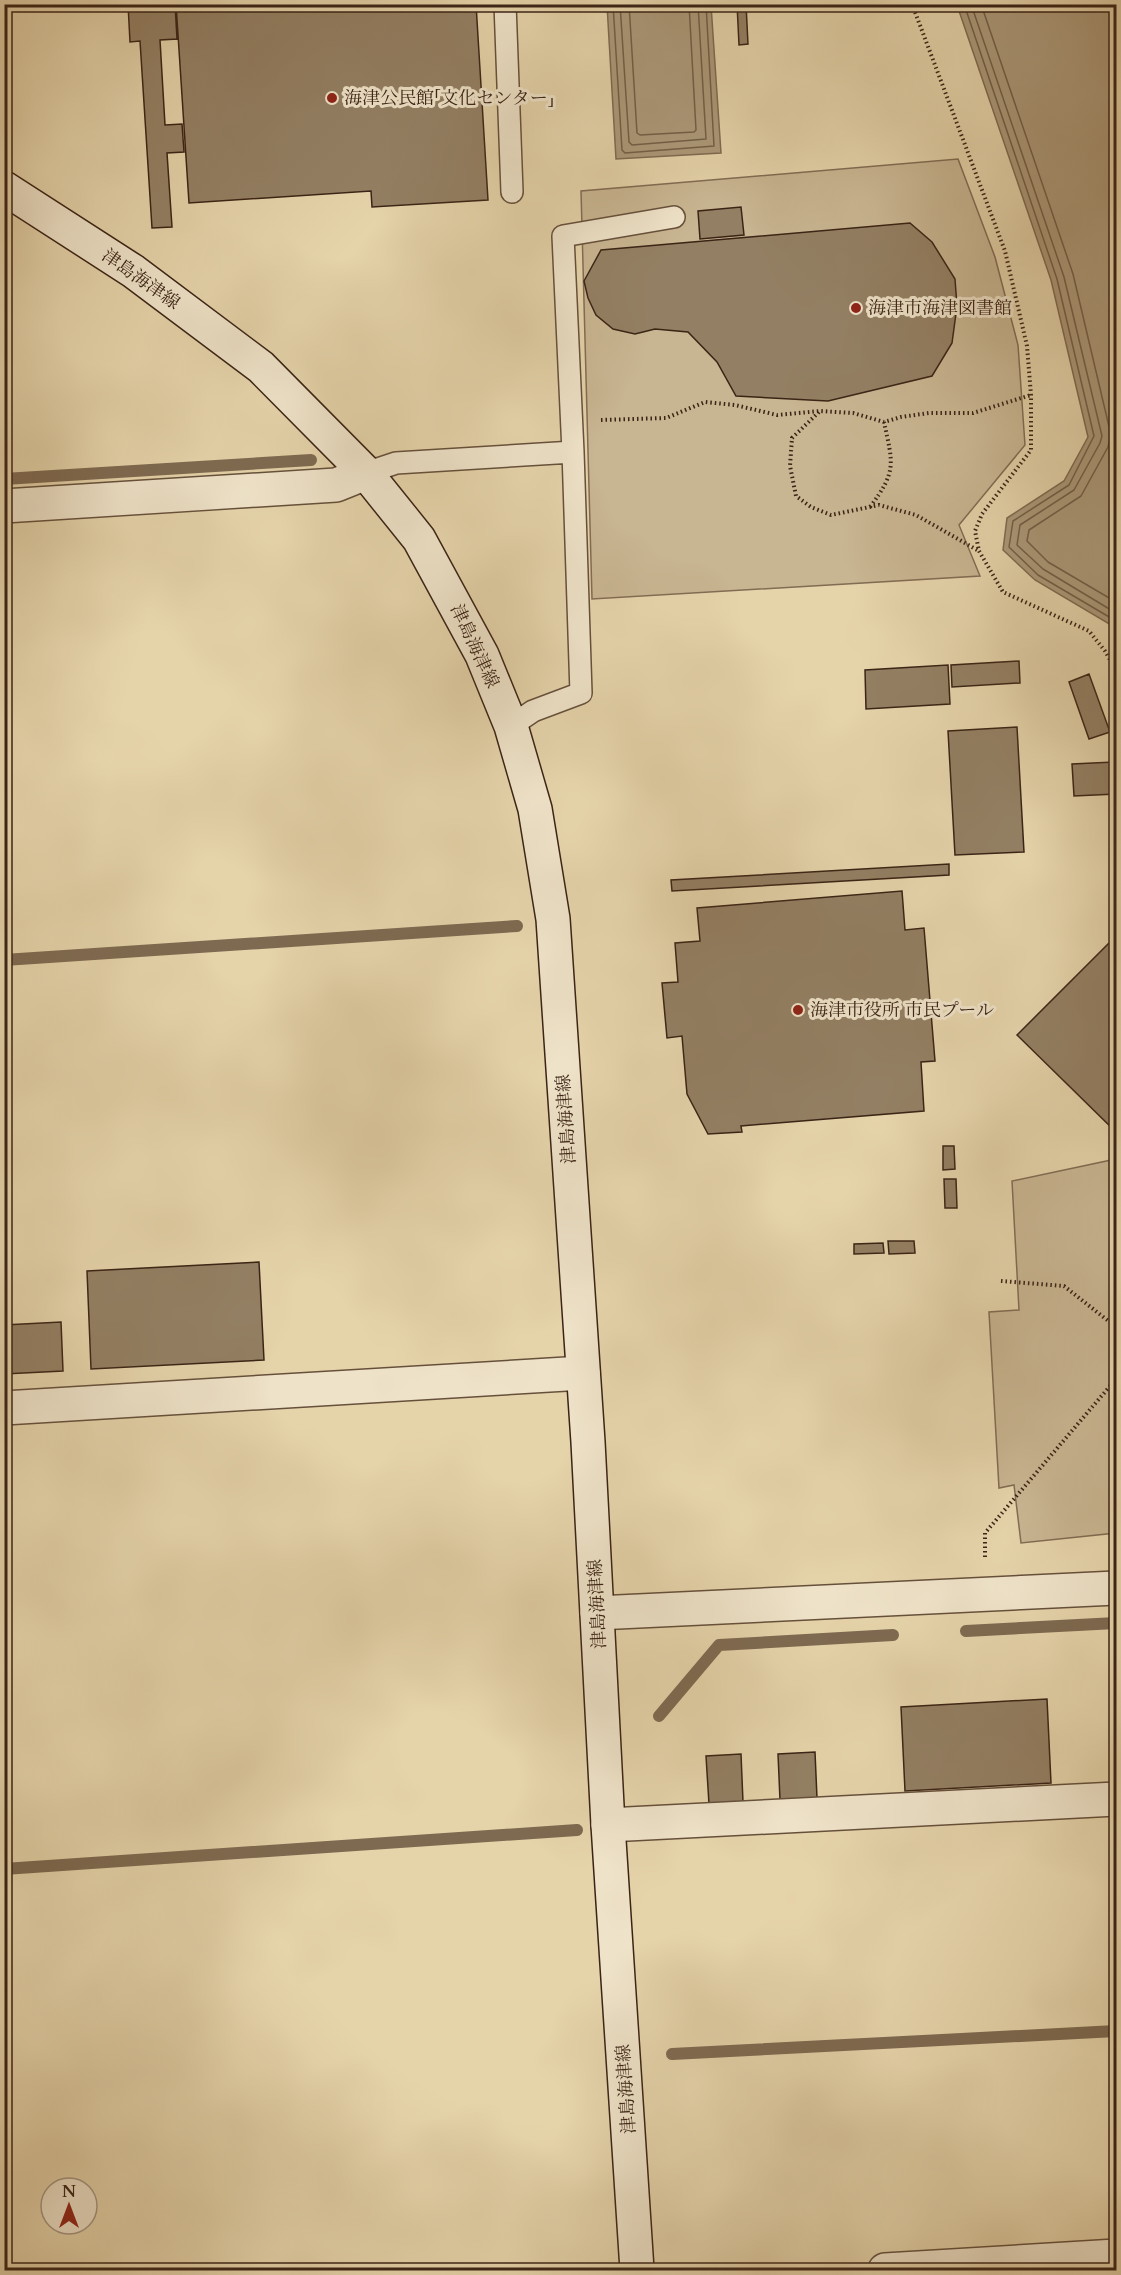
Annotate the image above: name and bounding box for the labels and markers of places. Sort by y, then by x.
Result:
place label: 海津公民館「文化センター」 [344,86,554,111]
marker: 海津公民館「文化センター」 [325,91,339,105]
place label: 海津市海津図書館 [868,296,1012,321]
marker: 海津市海津図書館 [849,301,863,315]
place label: 海津市役所 市民プール [810,998,994,1023]
marker: 海津市役所 市民プール [791,1003,805,1017]

